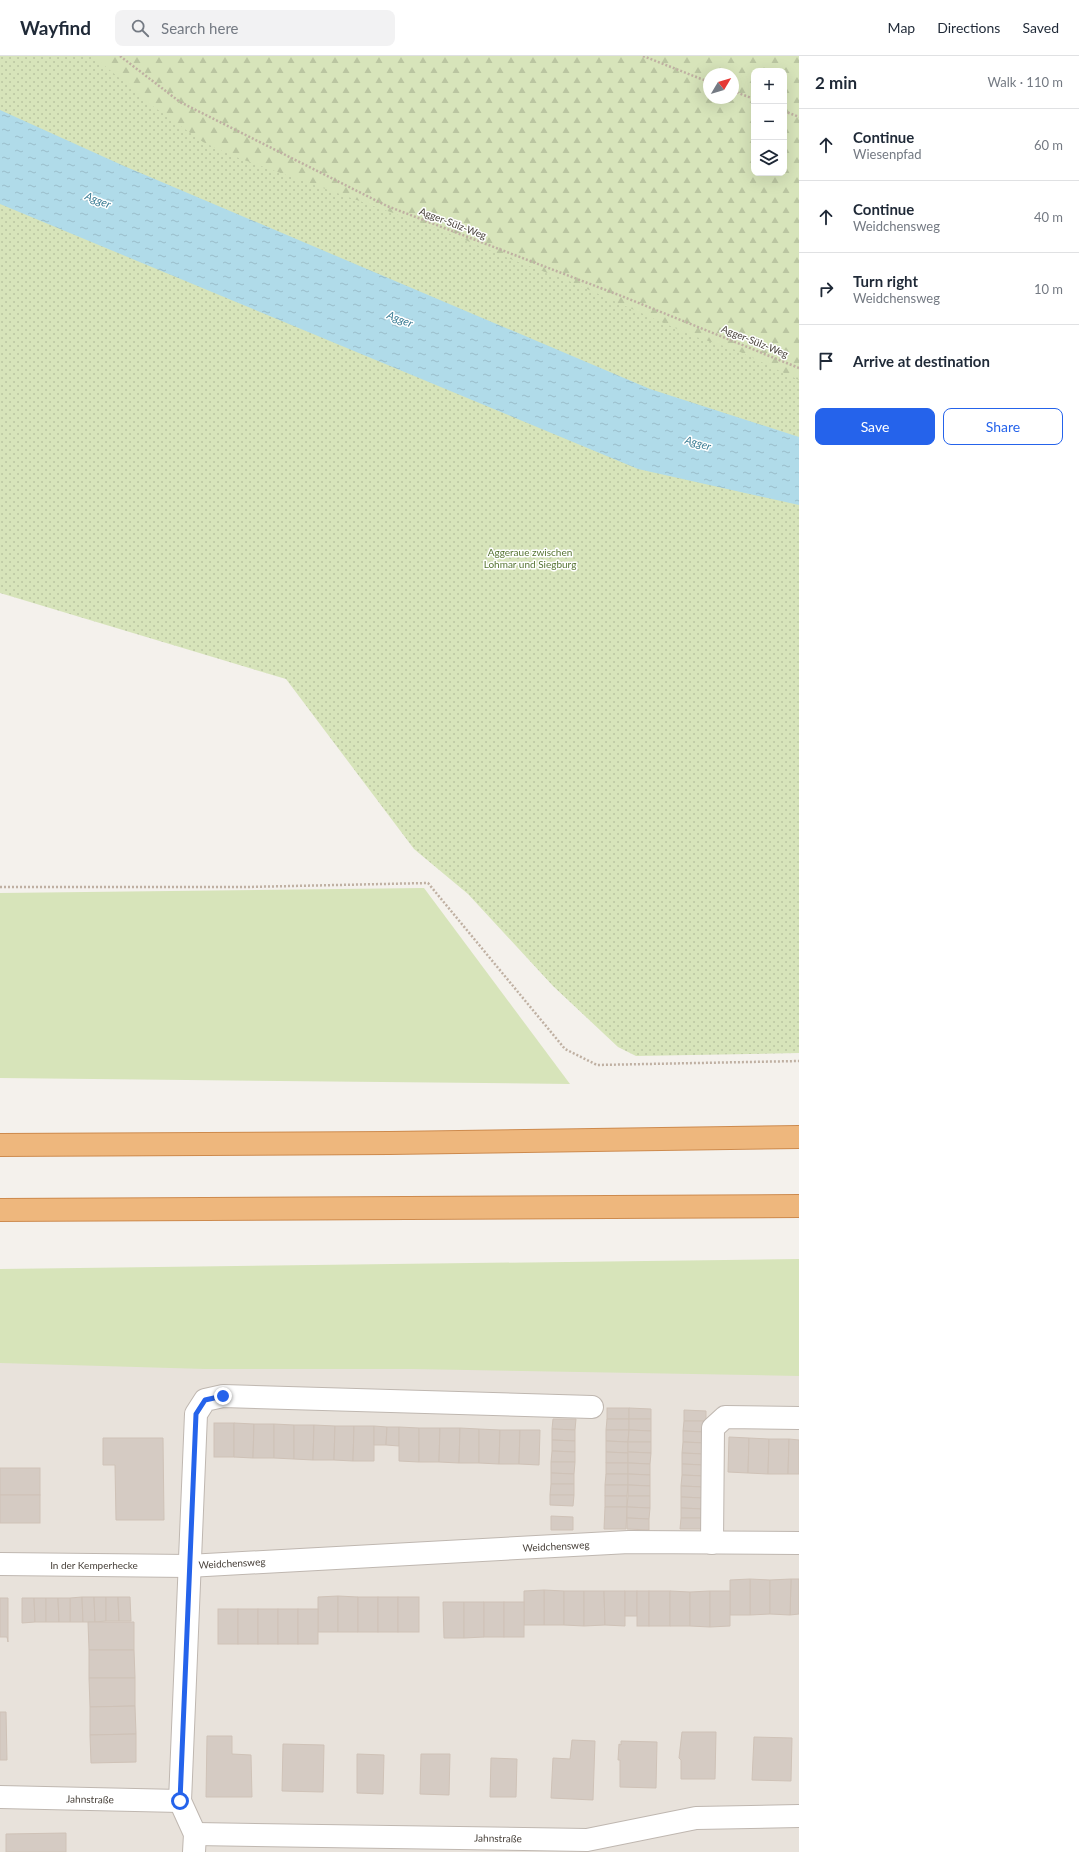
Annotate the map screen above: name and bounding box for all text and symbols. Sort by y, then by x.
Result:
search box [115,10,395,46]
text: Wayfind [20,16,91,39]
icon: search [129,17,151,39]
text: Search here [161,19,238,37]
text: Map [888,19,915,36]
text: Directions [937,19,1000,36]
text: Saved [1022,19,1059,36]
north arrow [703,68,739,104]
map controls [751,68,787,176]
button: + [751,68,787,104]
text: 2 min [815,72,857,93]
text: Walk · 110 m [987,74,1063,90]
button: − [751,104,787,140]
text: Continue [853,128,914,146]
icon: ahead [815,134,837,156]
text: 60 m [1034,137,1063,153]
button: layers [751,140,787,176]
text: Wiesenpfad [853,146,922,162]
water label: Agger [83,188,113,210]
text: Continue [853,200,914,218]
street label: Agger-Sülz-Weg [418,205,488,241]
icon: ahead [815,206,837,228]
text: 40 m [1034,209,1063,225]
text: Weidchensweg [853,218,940,234]
text: Turn right [853,272,918,290]
icon: right [815,278,837,300]
text: 10 m [1034,281,1063,297]
text: Weidchensweg [853,290,940,306]
water label: Agger [385,307,415,329]
street label: Agger-Sülz-Weg [720,322,790,360]
icon: arrive [815,350,837,372]
text: Arrive at destination [853,352,990,370]
button: Save [815,408,935,445]
button: Share [943,408,1063,445]
water label: Agger [683,432,713,452]
park label: Aggeraue zwischen Lohmar und Siegburg [484,546,576,570]
route end [214,1387,232,1405]
street label: Weidchensweg [522,1538,590,1554]
street label: Weidchensweg [198,1555,266,1571]
street label: In der Kemperhecke [50,1559,138,1571]
route start [171,1792,189,1810]
street label: Jahnstraße [66,1793,114,1805]
street label: Jahnstraße [474,1832,522,1844]

